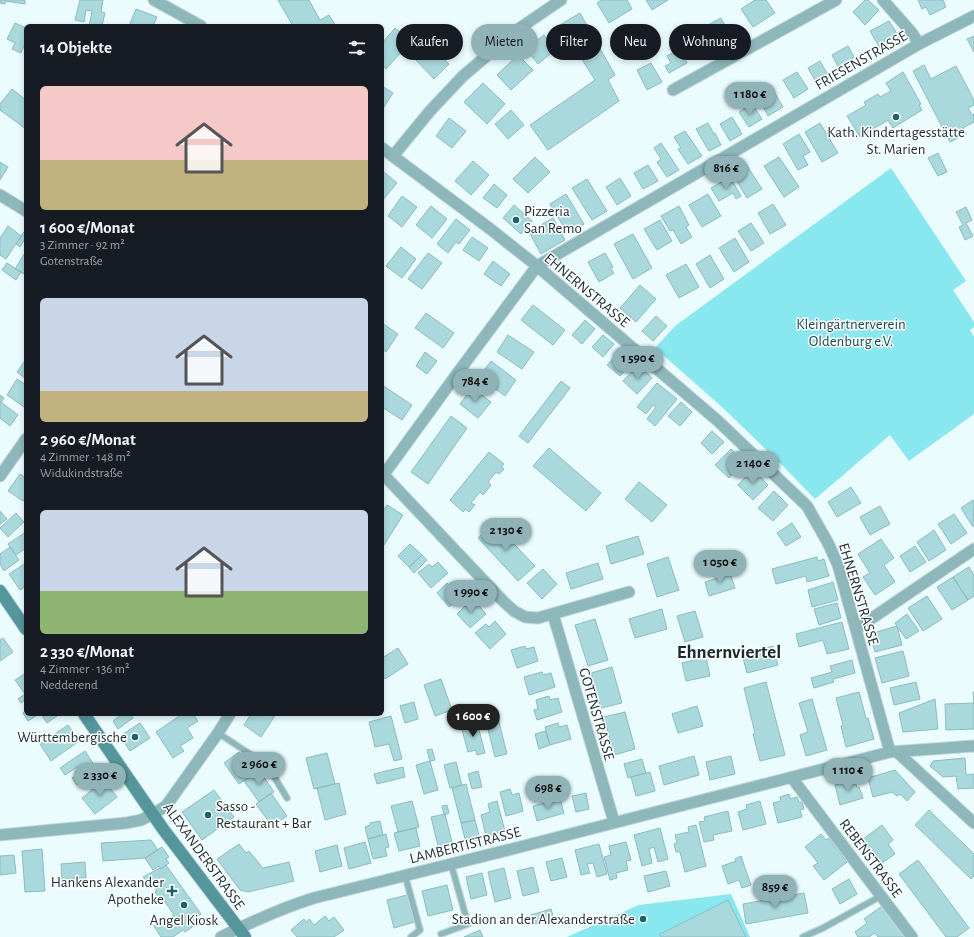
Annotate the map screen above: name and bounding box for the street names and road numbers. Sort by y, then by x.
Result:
street label: FRIESENSTRASSE [813,28,910,93]
street label: EHNERNSTRASSE [541,251,632,330]
street label: EHNERNSTRASSE [836,541,881,647]
street label: GOTENSTRASSE [576,666,617,762]
street label: ALEXANDERSTRASSE [160,800,247,912]
street label: REBENSTRASSE [836,816,905,900]
street label: LAMBERTISTRASSE [408,824,522,867]

